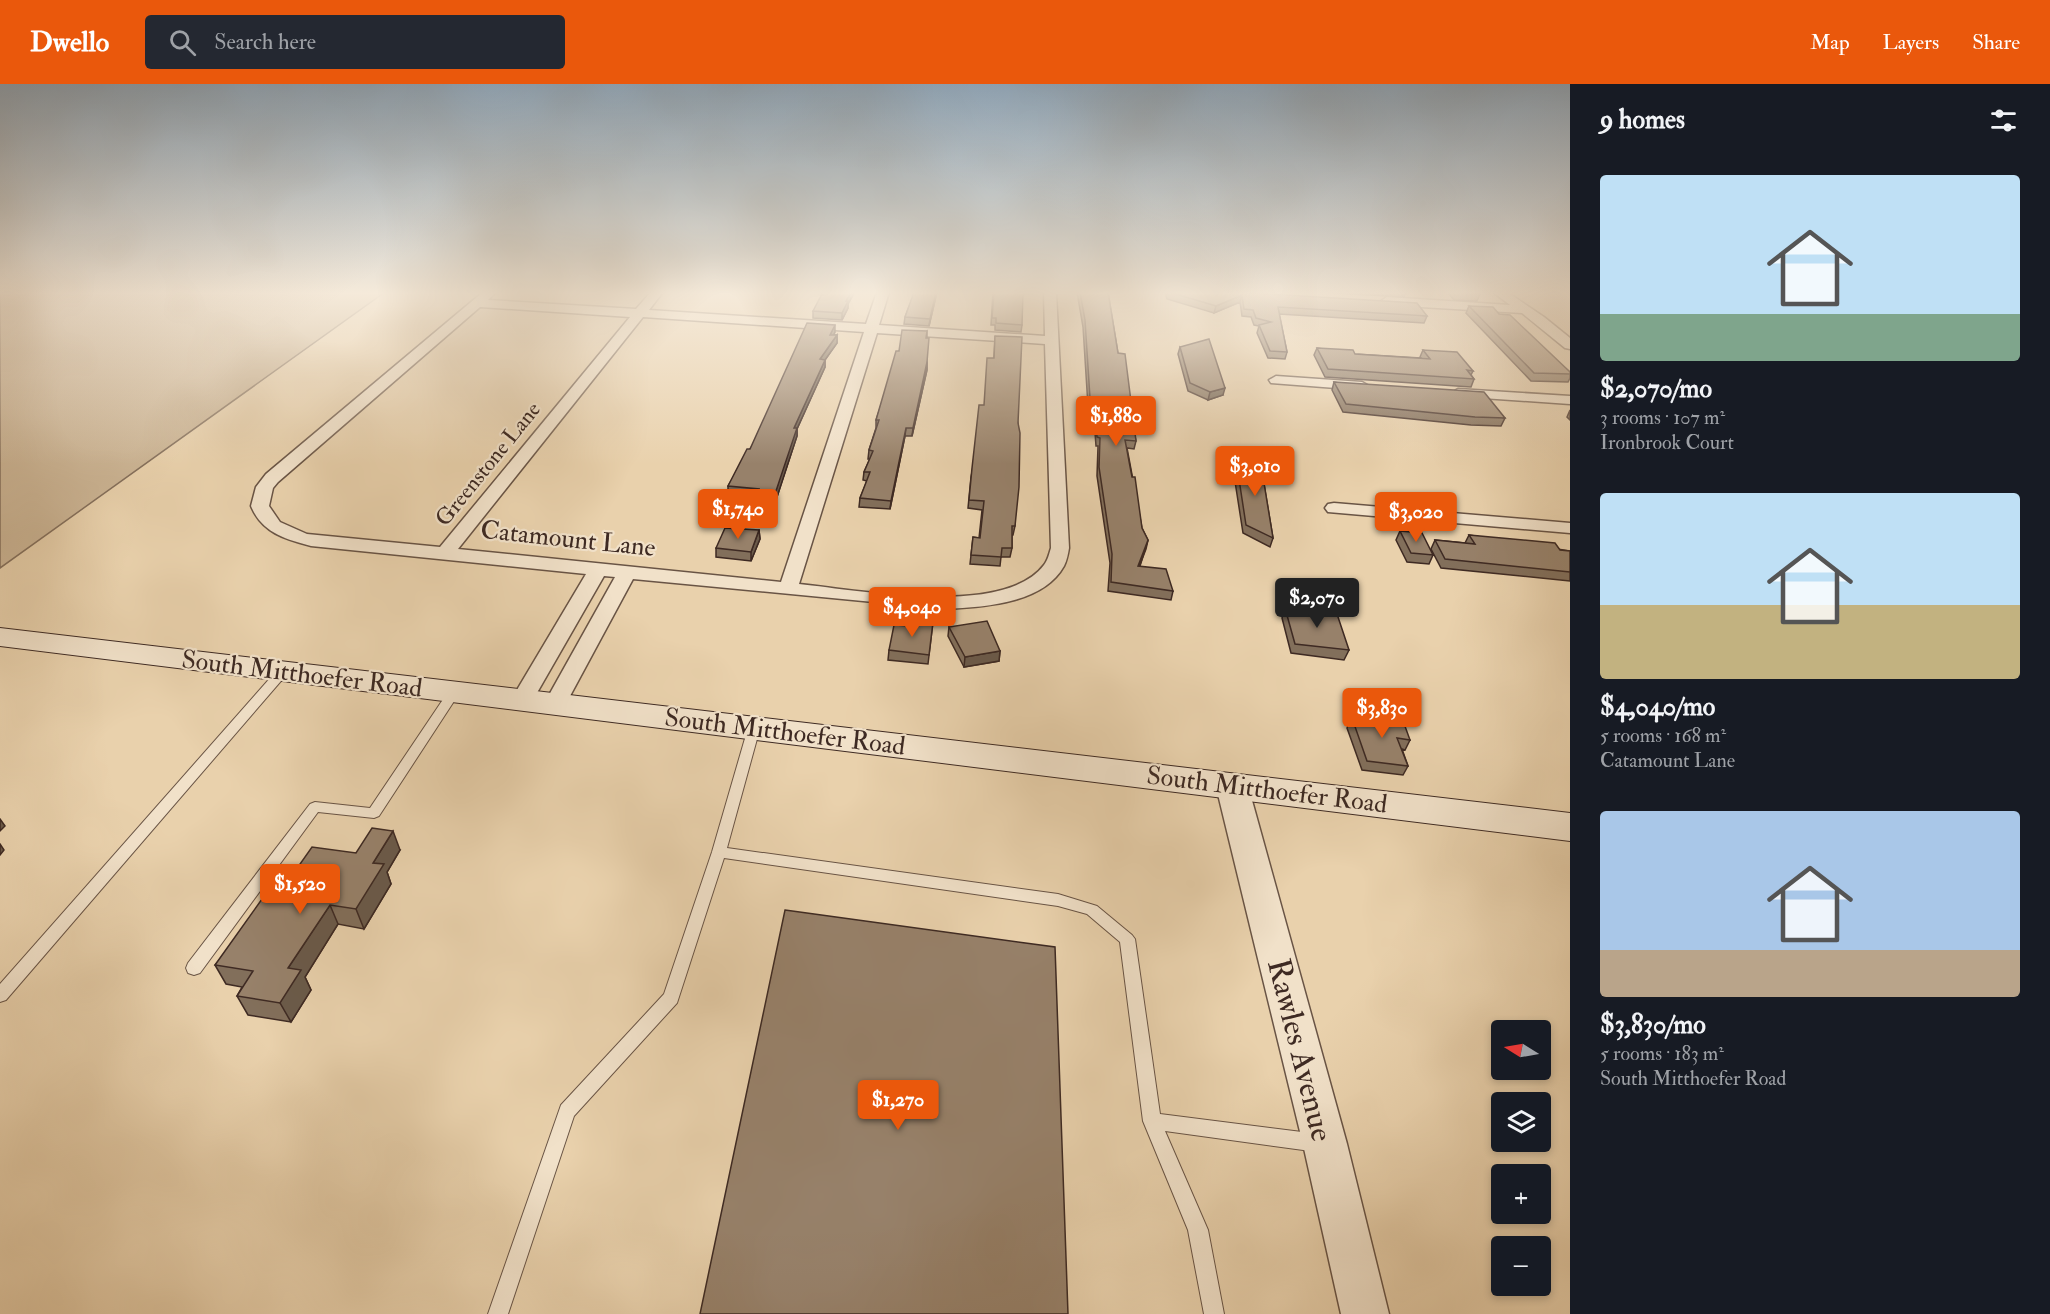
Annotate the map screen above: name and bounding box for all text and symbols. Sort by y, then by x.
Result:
search box [145,15,565,69]
text: Dwello [30,25,109,60]
icon: search [166,26,199,59]
text: Search here [214,28,316,56]
text: Map [1810,29,1850,56]
text: Layers [1883,29,1939,56]
text: Share [1972,29,2020,56]
text: 9 homes [1600,104,1685,136]
icon: filters [1987,104,2020,137]
icon: home [1756,214,1864,322]
text: $2,070/mo [1600,373,1712,405]
street label: Greenstone Lane [429,396,547,532]
pin: $1,880 [1067,396,1165,447]
text: $1,880 [1090,403,1142,428]
text: 3 rooms · 107 m² [1600,405,1725,430]
text: Ironbrook Court [1600,430,1734,455]
pin: $3,010 [1206,446,1304,497]
text: $3,010 [1229,453,1281,478]
pin: $1,740 [689,489,787,540]
pin: $3,020 [1367,492,1465,543]
text: $1,740 [712,496,764,521]
text: $3,020 [1389,499,1443,524]
street label: Catamount Lane [479,514,657,564]
icon: home [1756,532,1864,640]
pin: $2,070 [1268,578,1366,629]
text: $2,070 [1289,585,1345,610]
pin: $4,040 [863,587,961,638]
text: $4,040 [883,594,941,619]
street label: South Mitthoefer Road [180,643,424,705]
pin: $3,830 [1333,688,1431,739]
text: $4,040/mo [1600,691,1715,723]
text: $3,830 [1356,695,1408,720]
street label: South Mitthoefer Road [663,701,907,763]
text: 5 rooms · 168 m² [1600,723,1726,748]
text: Catamount Lane [1600,748,1735,773]
street label: South Mitthoefer Road [1145,759,1389,821]
icon: home [1756,850,1864,958]
pin: $1,520 [251,864,349,915]
text: $1,520 [274,871,326,896]
street label: Rawles Avenue [1258,954,1342,1146]
text: $3,830/mo [1600,1009,1706,1041]
north arrow [1491,1020,1551,1080]
map controls [1491,1020,1551,1296]
text: 5 rooms · 183 m² [1600,1041,1724,1066]
text: South Mitthoefer Road [1600,1066,1786,1091]
pin: $1,270 [849,1080,947,1131]
text: $1,270 [872,1087,924,1112]
button: layers [1491,1092,1551,1152]
button: + [1491,1164,1551,1224]
button: − [1491,1236,1551,1296]

